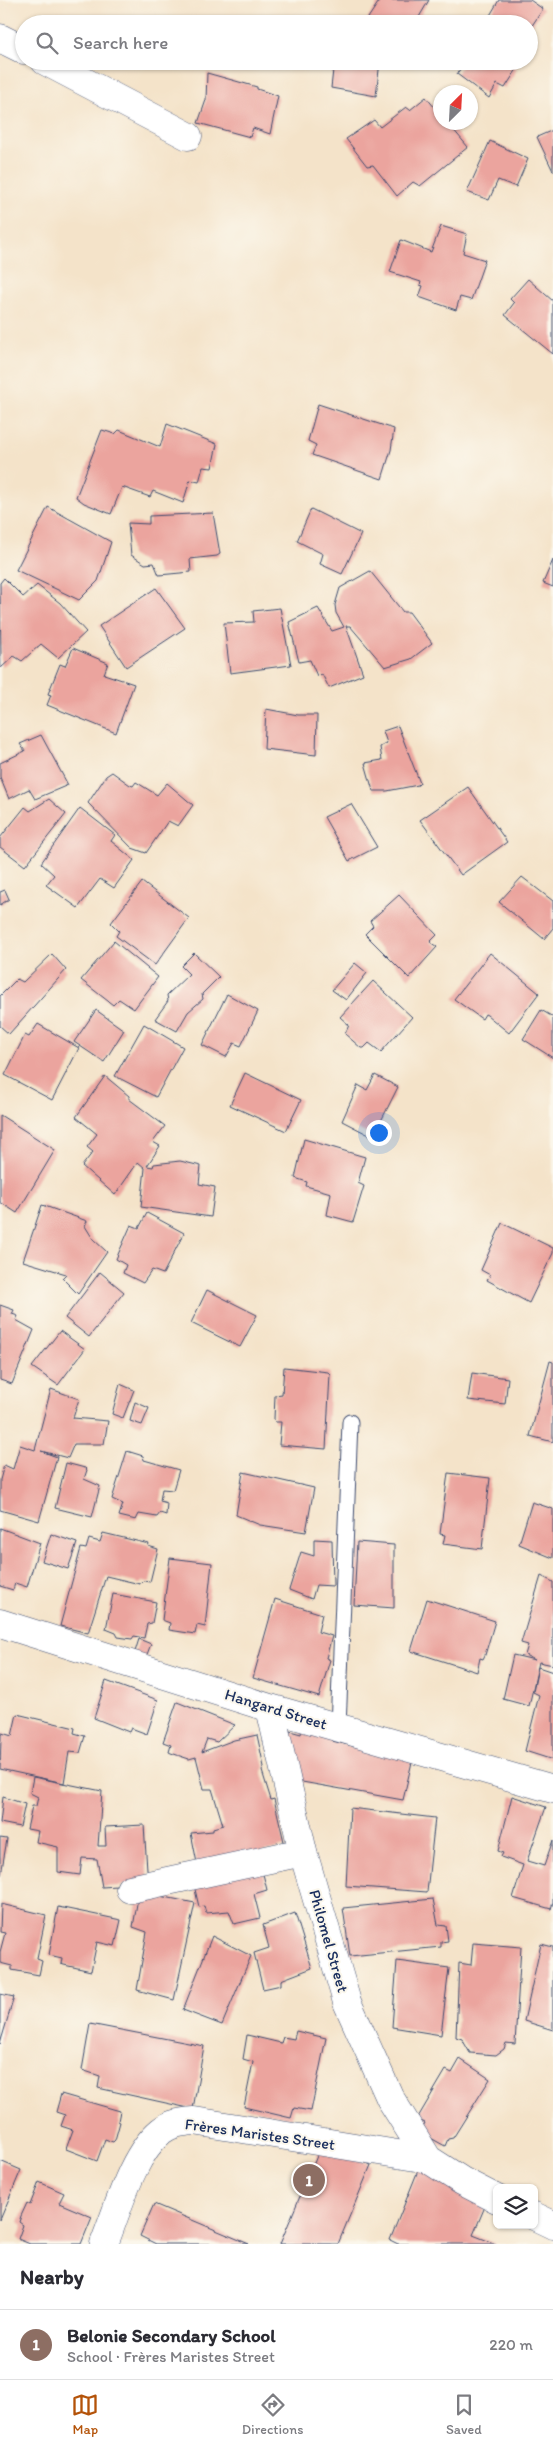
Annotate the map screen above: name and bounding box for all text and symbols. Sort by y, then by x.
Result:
search box [15,15,538,70]
icon: search [33,29,61,57]
text: Search here [73,31,168,54]
north arrow [433,85,478,130]
your location [366,1120,392,1146]
street label: Hangard Street [223,1684,329,1734]
street label: Philomel Street [305,1887,353,1995]
street label: Frères Maristes Street [184,2114,336,2154]
pin: 1 [293,2161,325,2199]
map controls [493,2184,538,2229]
button: layers [493,2184,538,2229]
text: Nearby [20,2264,84,2289]
text: Belonie Secondary School [67,2324,276,2347]
text: 1 [32,2335,40,2354]
text: 220 m [489,2335,533,2354]
text: School · Frères Maristes Street [67,2347,275,2366]
tab: Map [71,2391,99,2438]
tab: Directions [242,2391,303,2438]
tab: Saved [446,2391,482,2438]

